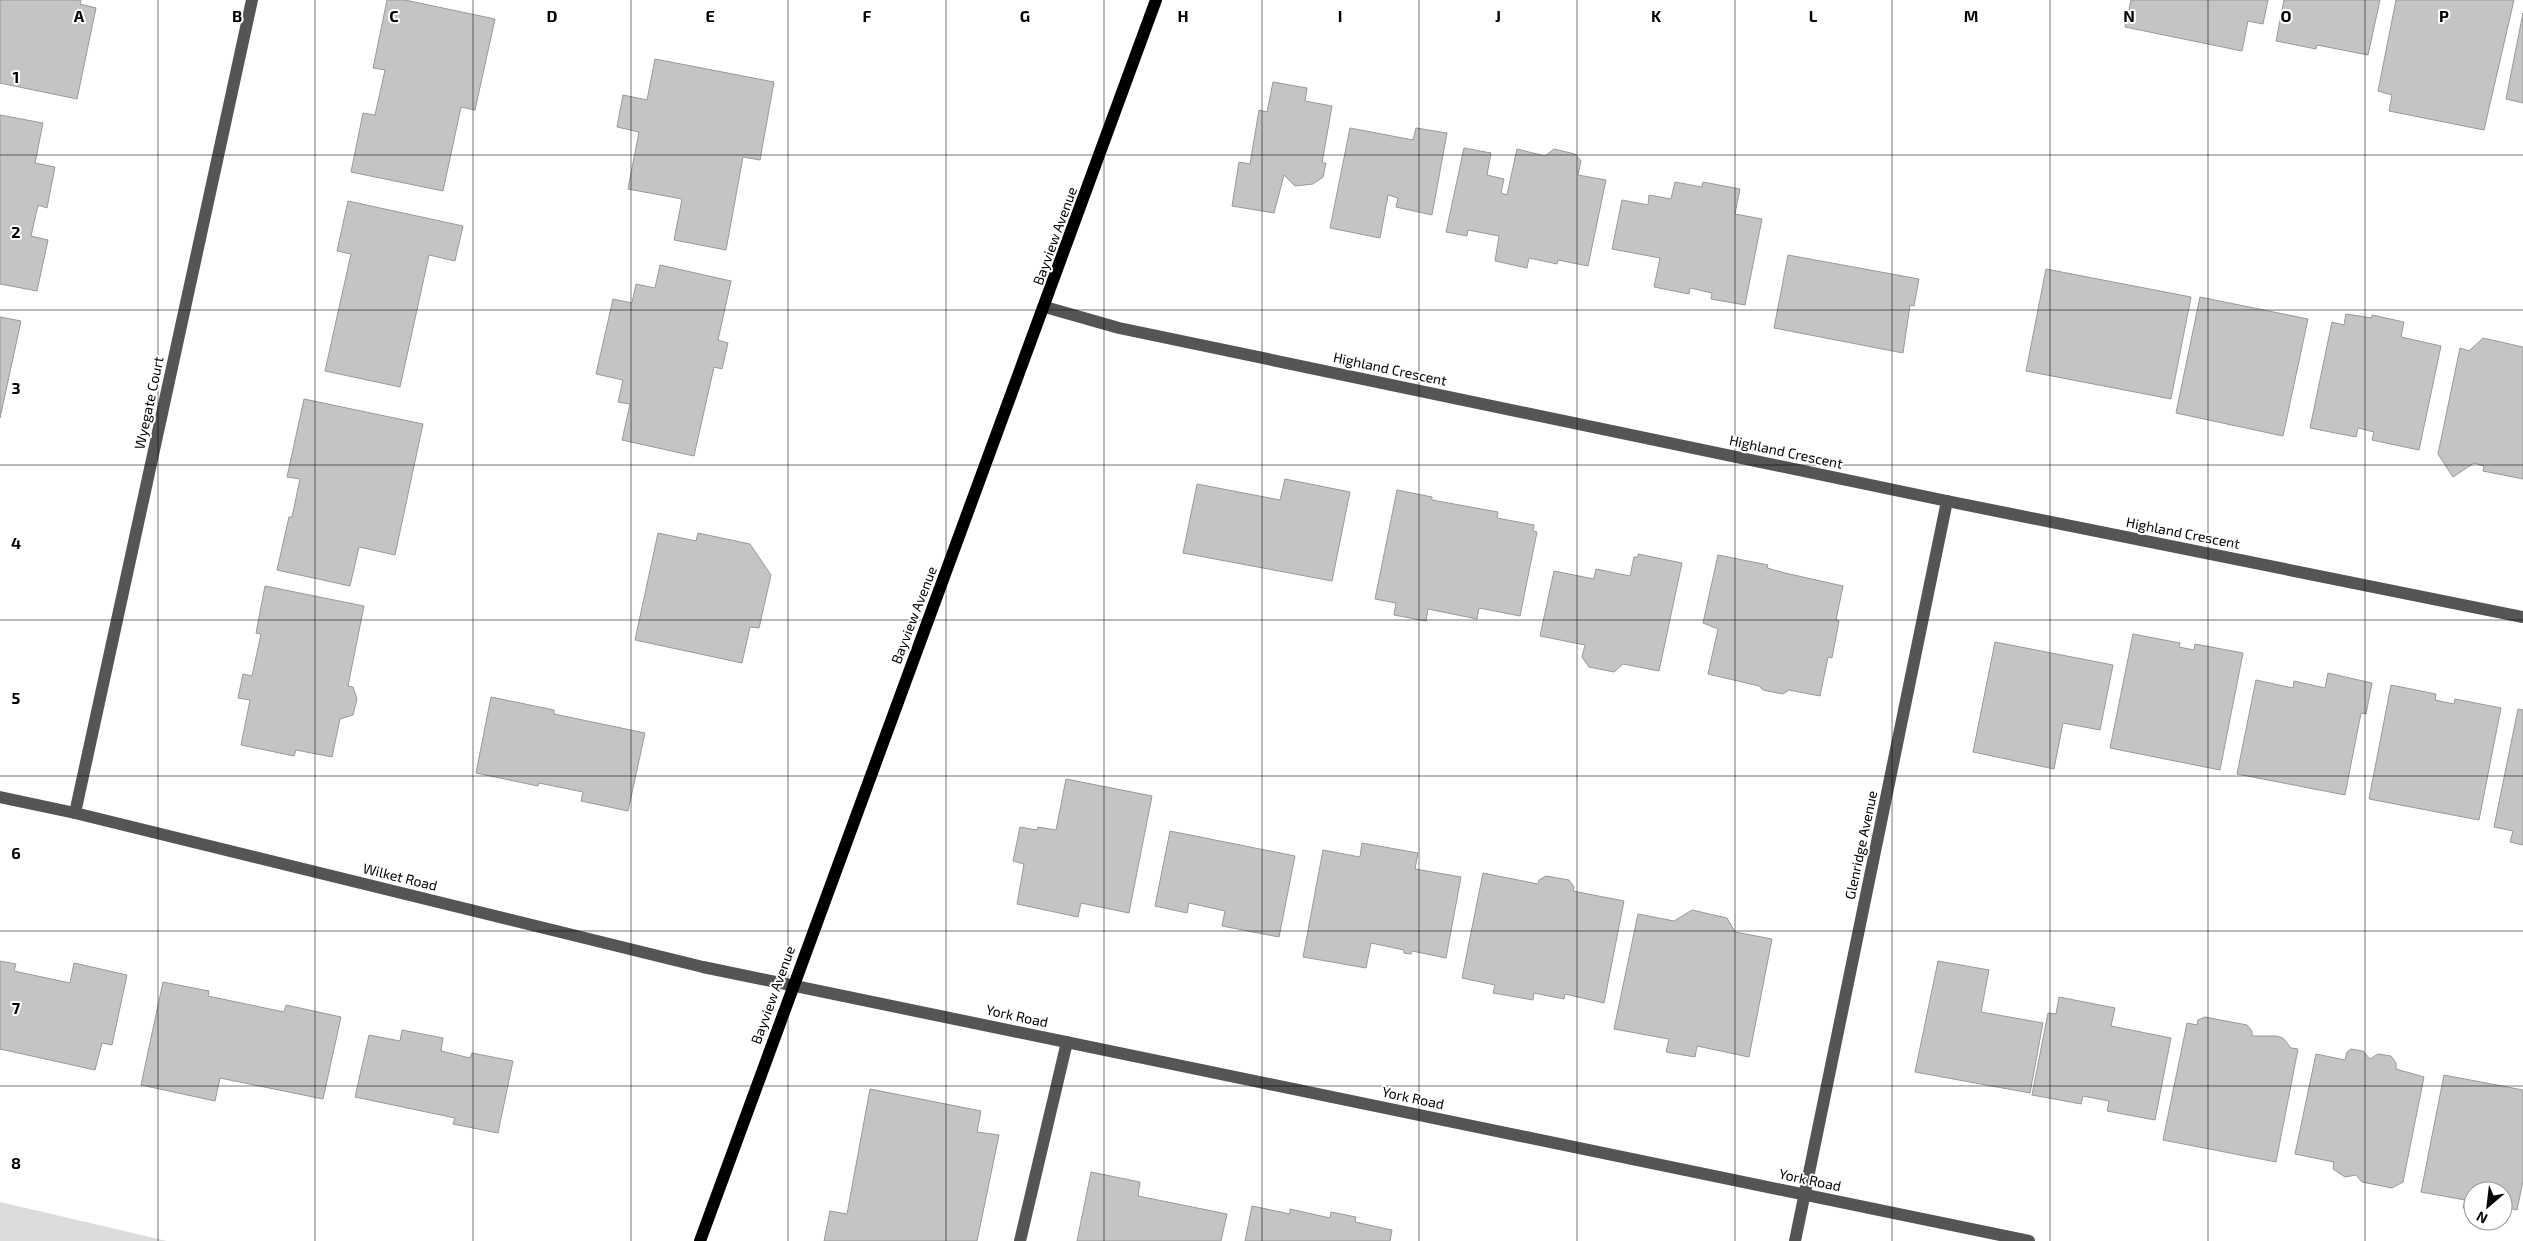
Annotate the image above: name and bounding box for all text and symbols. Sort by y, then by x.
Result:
text: A [74,6,85,25]
text: B [232,6,242,25]
text: C [389,6,399,25]
text: D [547,6,558,25]
text: E [705,6,715,25]
text: F [863,6,872,25]
text: G [1020,6,1030,25]
text: H [1177,6,1189,25]
text: I [1338,6,1342,25]
text: J [1495,6,1501,25]
text: K [1651,6,1662,25]
text: L [1809,6,1818,25]
text: M [1964,6,1978,25]
text: N [2123,6,2135,25]
text: O [2280,6,2292,25]
text: P [2439,6,2449,25]
text: 1 [13,67,19,86]
street label: Bayview Avenue [1029,184,1080,287]
text: 2 [11,222,21,241]
street label: Highland Crescent [1332,348,1448,389]
street label: Wyegate Court [130,355,167,451]
text: 3 [11,378,21,397]
street label: Highland Crescent [1728,431,1844,472]
street label: Highland Crescent [2125,513,2241,552]
text: 4 [11,533,21,552]
street label: Bayview Avenue [887,564,940,666]
text: 5 [12,688,21,707]
street label: Glenridge Avenue [1841,789,1880,901]
text: 6 [11,843,21,862]
street label: Wilket Road [361,859,439,894]
street label: Bayview Avenue [747,943,798,1046]
text: 7 [12,998,21,1017]
street label: York Road [985,1001,1050,1030]
street label: York Road [1381,1083,1446,1112]
text: 8 [11,1153,21,1172]
street label: York Road [1778,1165,1843,1194]
north arrow [2463,1181,2513,1231]
text: N [2473,1208,2490,1228]

